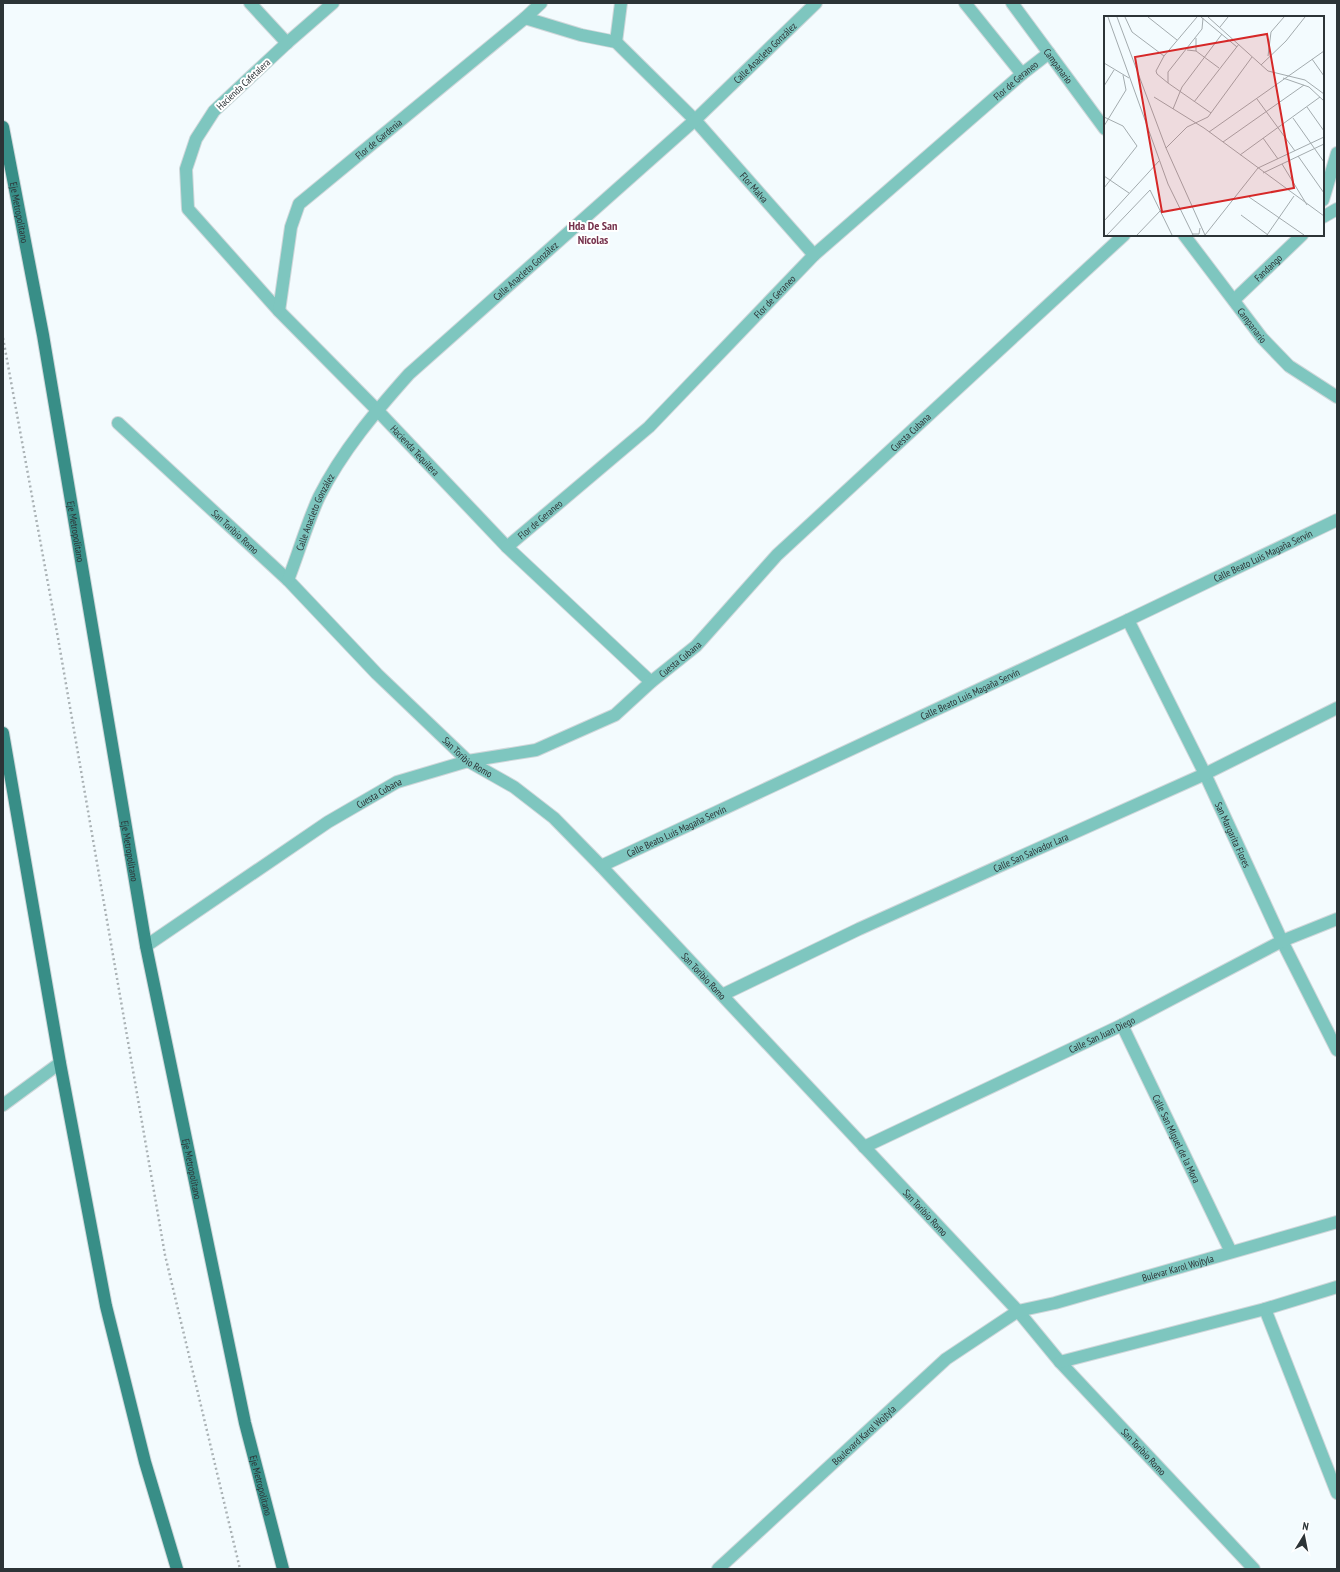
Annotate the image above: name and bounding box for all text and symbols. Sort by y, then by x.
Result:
inset map [1104,16,1324,236]
street label: Calle Anacleto González [731,19,800,86]
street label: Campanario [1041,46,1075,86]
street label: Hacienda Cafetalera [214,56,273,113]
street label: Flor de Geraneo [991,58,1041,103]
street label: Flor de Gardenia [353,116,405,162]
street label: Flor Malva [737,170,771,206]
street label: Eje Metropolitano [7,181,31,244]
district label: Hda De San Nicolas [569,218,617,247]
street label: Calle Anacleto González [490,239,561,303]
street label: Fandango [1252,251,1285,284]
street label: Flor de Geraneo [751,272,798,321]
street label: Campanario [1234,305,1269,346]
street label: Cuesta Cubana [888,410,934,454]
street label: Hacienda Tequilera [387,422,442,479]
street label: Calle Anacleto González [293,471,338,552]
street label: Flor de Geraneo [515,497,565,542]
street label: Eje Metropolitano [64,500,87,563]
street label: San Toribio Romo [209,507,262,557]
street label: Calle Beato Luis Magaña Servín [1211,527,1315,585]
street label: Cuesta Cubana [656,639,704,680]
street label: Calle Beato Luis Magaña Servín [918,666,1022,723]
street label: San Toribio Romo [440,734,495,780]
street label: Cuesta Cubana [354,775,403,811]
street label: San Margarita Flores [1212,800,1254,870]
street label: Calle Beato Luis Magaña Servín [625,803,728,860]
street label: Eje Metropolitano [118,819,141,883]
street label: Calle San Salvador Lara [991,830,1070,875]
street label: San Toribio Romo [678,950,729,1003]
street label: Calle San Juan Diego [1067,1013,1137,1056]
street label: Calle San MIguel de la Mora [1149,1092,1203,1185]
street label: Eje Metropolitano [179,1137,204,1200]
street label: San Toribio Romo [900,1186,950,1239]
street label: Bulevar Karol Wojtyla [1140,1252,1215,1285]
street label: Boulevard Karol Wojtyla [829,1402,899,1468]
street label: San Toribio Romo [1118,1426,1169,1478]
street label: Eje Metropolitano [247,1454,275,1517]
north arrow [1284,1516,1324,1556]
text: N [1302,1519,1310,1534]

